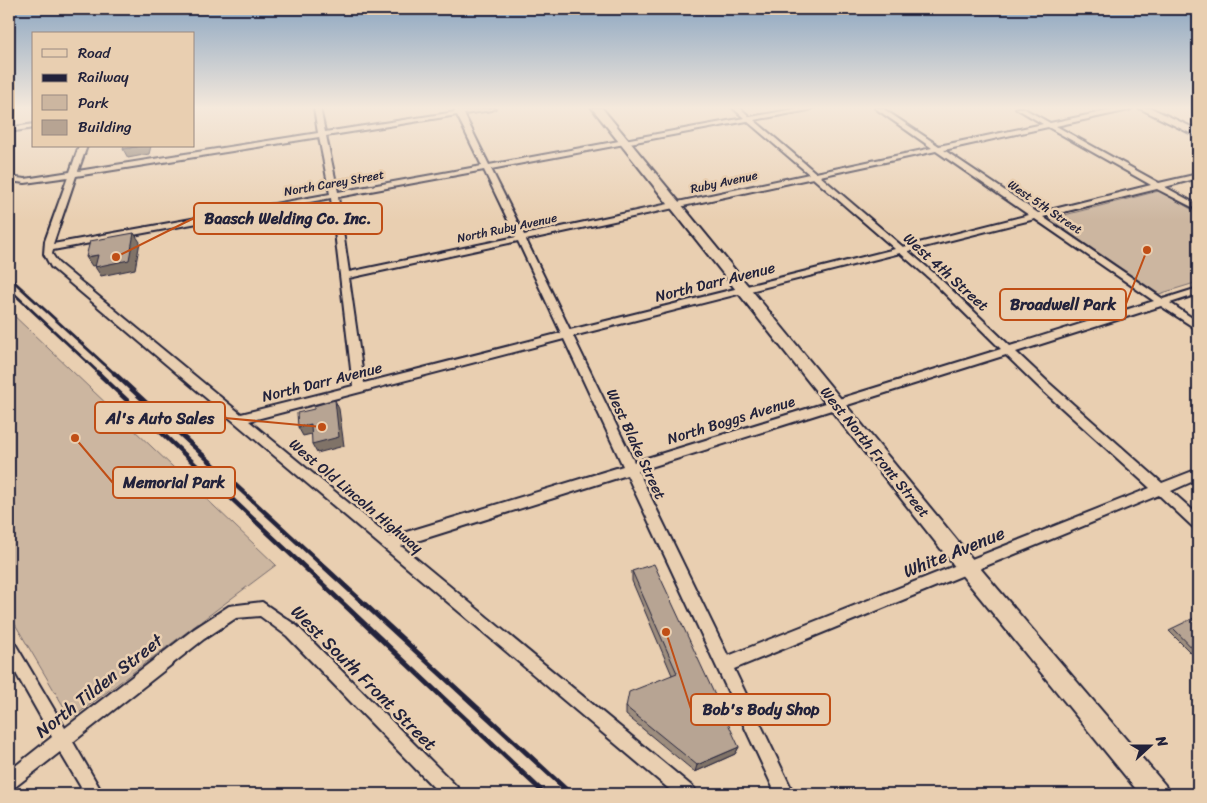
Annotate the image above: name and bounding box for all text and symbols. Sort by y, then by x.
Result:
legend [32,32,195,148]
text: Road [78,40,111,66]
text: Railway [78,64,129,90]
text: Park [78,90,109,116]
text: Building [78,114,132,140]
street label: North Carey Street [282,163,386,203]
street label: Ruby Avenue [688,164,760,200]
street label: West 5th Street [1003,174,1087,240]
callout: Baasch Welding Co. Inc. [194,203,382,234]
text: Baasch Welding Co. Inc. [204,204,372,233]
street label: North Ruby Avenue [455,207,559,249]
street label: West 4th Street [897,226,995,318]
street label: North Darr Avenue [652,254,778,309]
callout: Broadwell Park [1000,289,1126,320]
text: Broadwell Park [1010,290,1117,319]
street label: North Darr Avenue [259,354,385,409]
street label: West North Front Street [813,380,937,524]
street label: West Blake Street [599,384,673,504]
street label: North Boggs Avenue [664,388,798,452]
callout: Al's Auto Sales [95,402,225,433]
text: Al's Auto Sales [105,404,215,433]
street label: West Old Lincoln Highway [283,432,429,560]
callout: Memorial Park [113,467,235,498]
text: Memorial Park [122,468,226,497]
street label: White Avenue [898,517,1010,587]
street label: West South Front Street [283,597,445,759]
street label: North Tilden Street [28,625,171,746]
callout: Bob's Body Shop [691,694,830,725]
text: Bob's Body Shop [702,695,820,724]
north arrow [1124,720,1174,770]
text: N [1148,732,1175,751]

